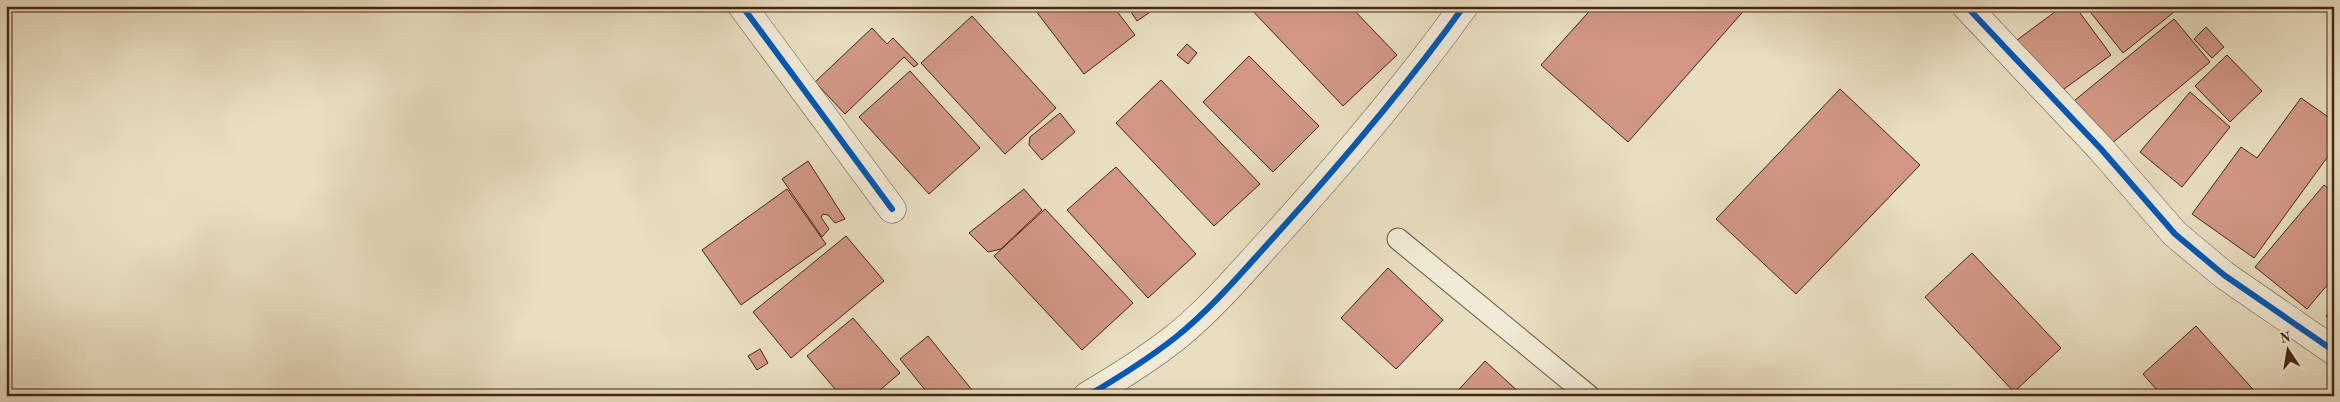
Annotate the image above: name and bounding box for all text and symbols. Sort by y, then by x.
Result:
north arrow [2262,324,2312,374]
text: N [2279,330,2292,346]

